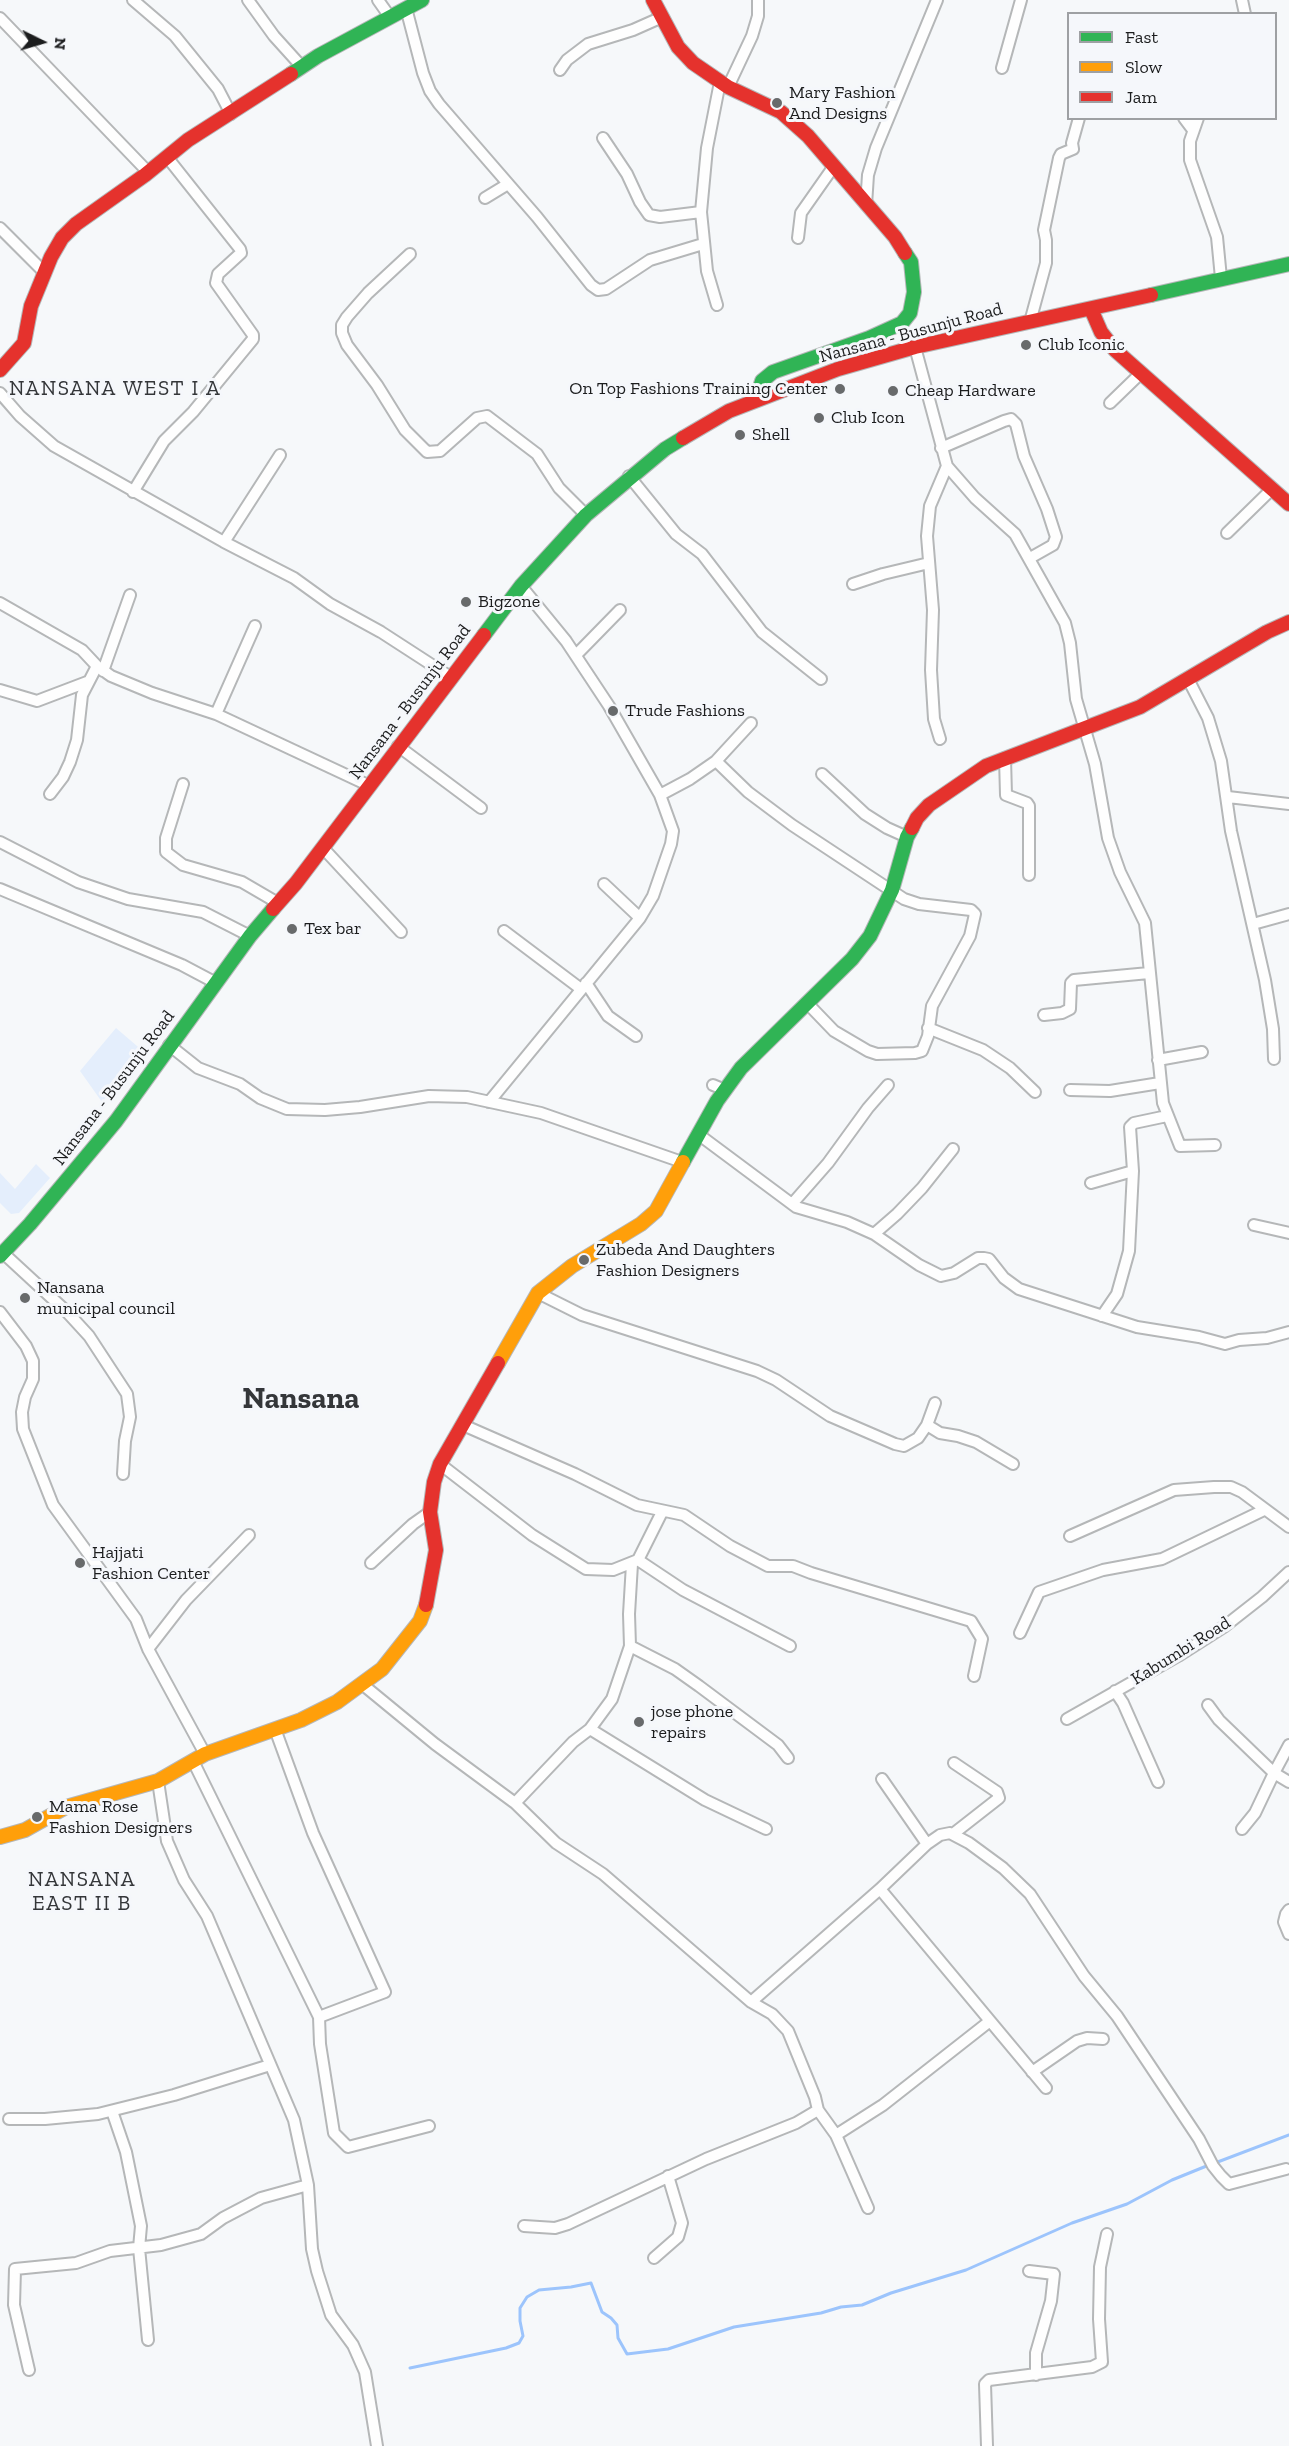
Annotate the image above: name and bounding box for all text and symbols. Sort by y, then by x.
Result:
north arrow [12,12,72,72]
legend [1067,12,1277,120]
text: Fast [1125,26,1158,48]
text: N [50,37,70,50]
text: Slow [1125,56,1162,78]
place label: Mary Fashion And Designs [789,82,895,124]
text: Jam [1125,86,1157,108]
marker: Mary Fashion And Designs [770,96,784,110]
street label: Nansana - Busunju Road [817,298,1005,368]
place label: Club Iconic [1038,334,1125,356]
marker: Club Iconic [1019,338,1033,352]
district label: NANSANA WEST I A [9,376,221,402]
place label: On Top Fashions Training Center [569,378,828,400]
place label: Cheap Hardware [905,380,1036,402]
marker: On Top Fashions Training Center [833,382,847,396]
marker: Cheap Hardware [886,384,900,398]
place label: Club Icon [831,407,904,429]
marker: Club Icon [812,411,826,425]
place label: Shell [752,424,790,446]
marker: Shell [733,428,747,442]
place label: Bigzone [478,591,540,613]
marker: Bigzone [459,595,473,609]
street label: Nansana - Busunju Road [345,620,475,784]
place label: Trude Fashions [625,700,745,722]
marker: Trude Fashions [606,704,620,718]
place label: Tex bar [304,918,361,940]
marker: Tex bar [285,922,299,936]
street label: Nansana - Busunju Road [49,1006,179,1170]
place label: Zubeda And Daughters Fashion Designers [596,1239,775,1282]
marker: Zubeda And Daughters Fashion Designers [577,1253,591,1267]
place label: Nansana municipal council [37,1277,175,1320]
marker: Nansana municipal council [18,1291,32,1305]
district label: Nansana [243,1381,359,1417]
place label: Hajjati Fashion Center [92,1542,210,1584]
marker: Hajjati Fashion Center [73,1556,87,1570]
street label: Kabumbi Road [1127,1612,1235,1690]
place label: jose phone repairs [651,1701,733,1744]
marker: jose phone repairs [632,1715,646,1729]
place label: Mama Rose Fashion Designers [49,1796,192,1838]
marker: Mama Rose Fashion Designers [30,1810,44,1824]
district label: NANSANA EAST II B [28,1867,136,1917]

